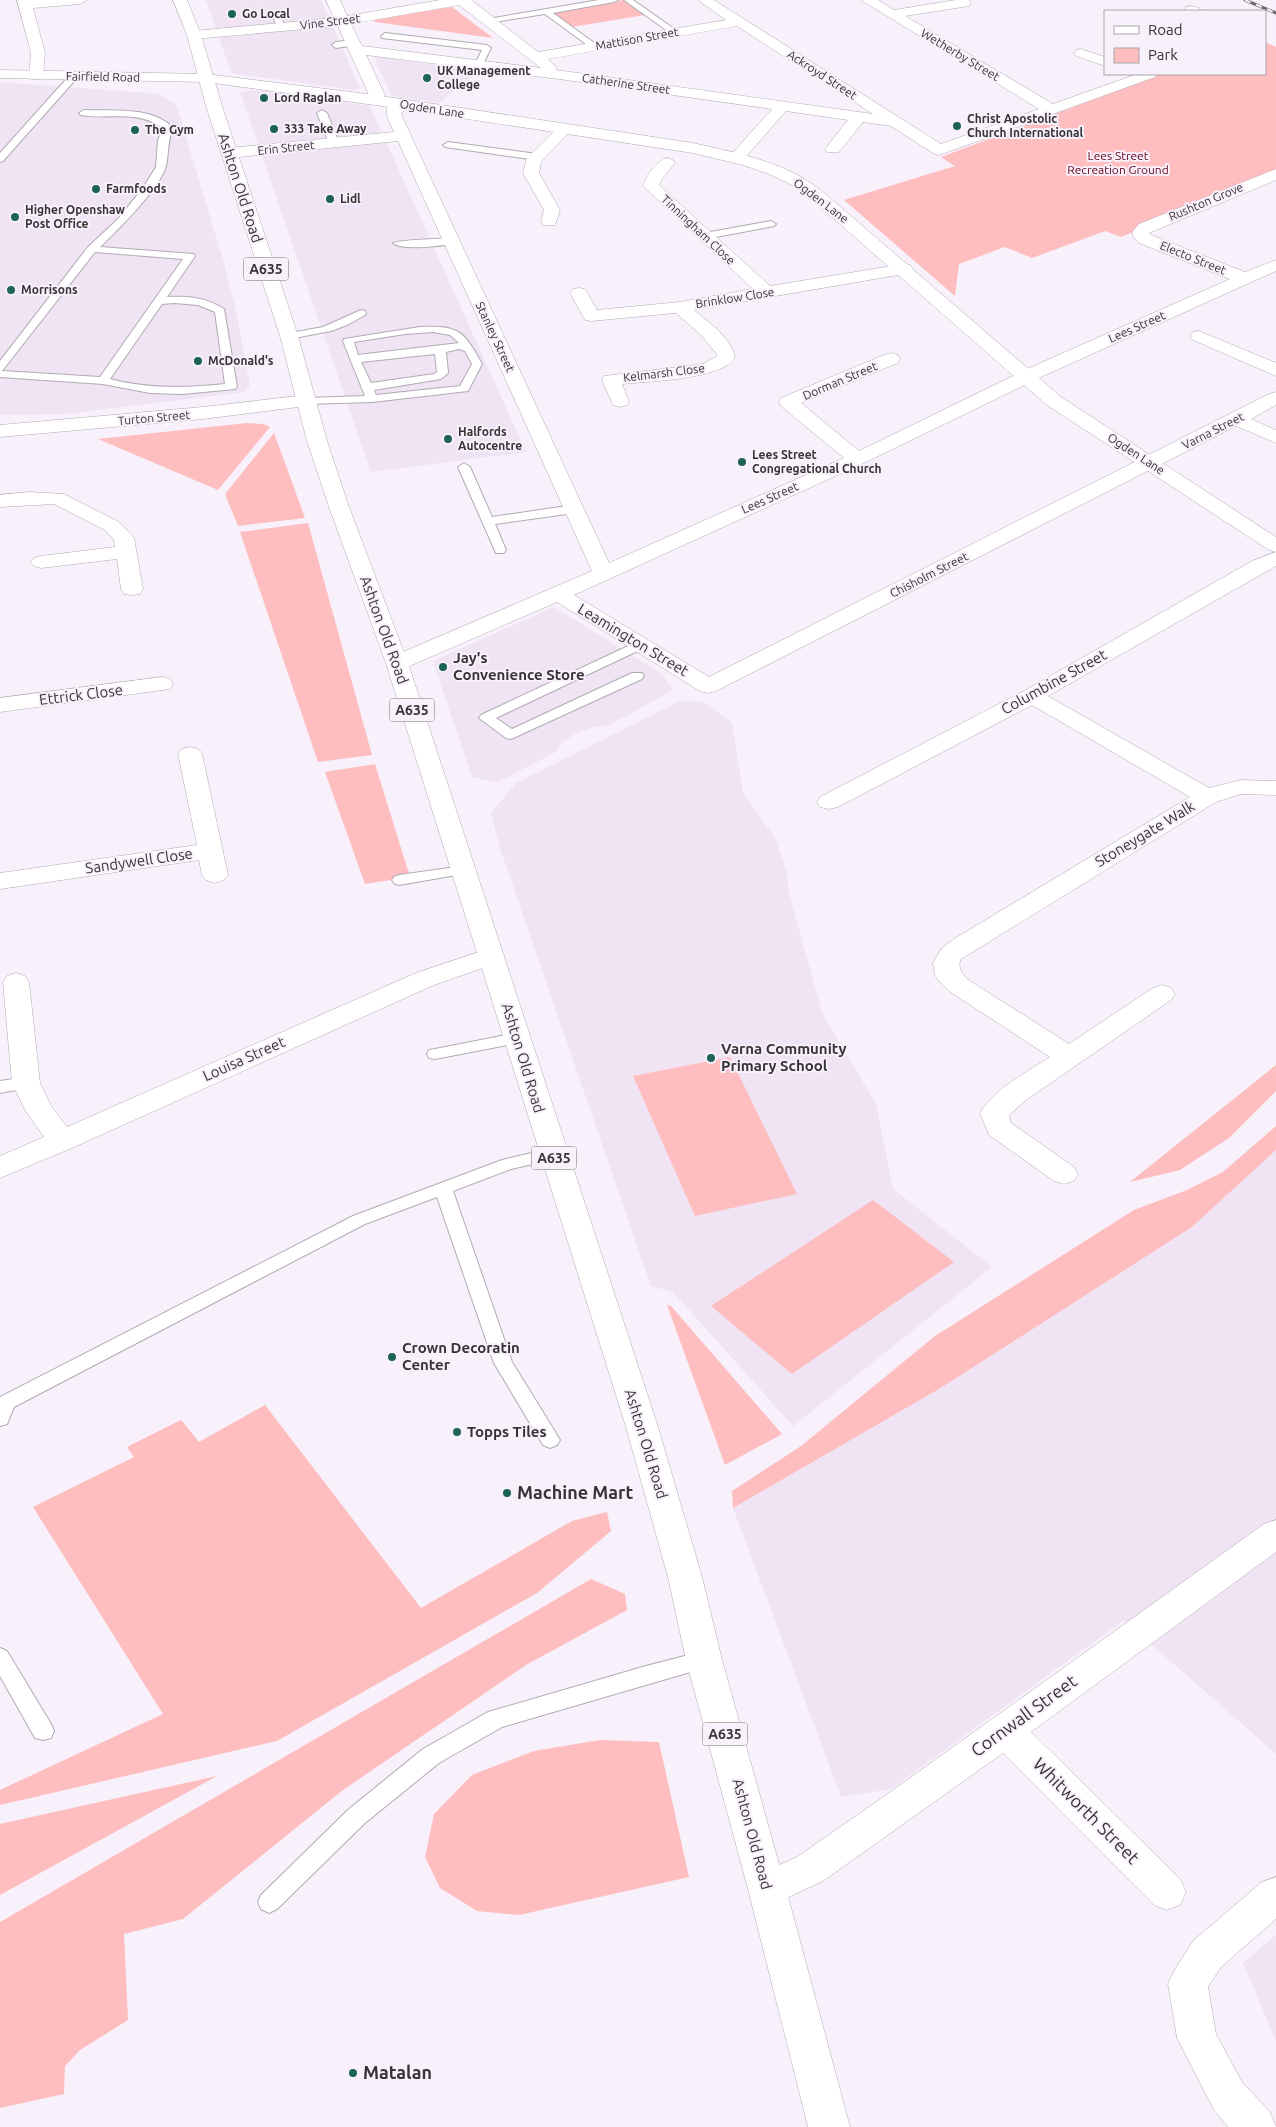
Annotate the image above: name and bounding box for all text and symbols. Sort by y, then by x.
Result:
place label: Go Local [242,7,290,20]
marker: Go Local [226,8,238,20]
legend [1104,10,1266,75]
street label: Vine Street [299,11,361,32]
text: Road [1148,21,1183,38]
street label: Mattison Street [594,25,680,52]
street label: Wetherby Street [919,26,1002,83]
text: Park [1148,46,1178,63]
street label: Ackroyd Street [785,47,860,102]
place label: UK Management College [437,64,530,91]
street label: Fairfield Road [66,69,140,84]
street label: Catherine Street [581,71,671,96]
marker: UK Management College [421,72,433,84]
place label: Lord Raglan [274,91,341,104]
marker: Lord Raglan [258,92,270,104]
street label: Ogden Lane [399,97,465,120]
place label: Christ Apostolic Church International [967,112,1084,139]
marker: Christ Apostolic Church International [951,120,963,132]
place label: 333 Take Away [284,122,367,135]
place label: The Gym [145,123,194,136]
marker: 333 Take Away [268,123,280,135]
marker: The Gym [129,124,141,136]
street label: Ashton Old Road [215,131,266,245]
street label: Erin Street [257,138,315,157]
park label: Lees Street Recreation Ground [1067,149,1169,176]
street label: Ogden Lane [791,176,851,225]
street label: Rushton Grove [1167,180,1245,223]
place label: Farmfoods [106,182,167,195]
marker: Farmfoods [90,183,102,195]
place label: Lidl [340,192,361,205]
street label: Tinningham Close [659,192,738,267]
marker: Lidl [324,193,336,205]
place label: Higher Openshaw Post Office [25,203,125,230]
marker: Higher Openshaw Post Office [9,211,21,223]
street label: Electo Street [1158,238,1228,277]
road number: A635 [244,258,288,280]
place label: Morrisons [21,283,78,296]
marker: Morrisons [5,284,17,296]
street label: Brinklow Close [695,285,775,310]
street label: Stanley Street [474,300,517,374]
street label: Lees Street [1106,308,1167,345]
place label: McDonald's [208,354,274,367]
marker: McDonald's [192,355,204,367]
street label: Dorman Street [801,359,879,402]
street label: Kelmarsh Close [622,361,706,384]
street label: Turton Street [117,408,191,427]
street label: Varna Street [1180,409,1246,452]
place label: Halfords Autocentre [458,425,522,452]
street label: Ogden Lane [1105,430,1167,477]
marker: Halfords Autocentre [442,433,454,445]
place label: Lees Street Congregational Church [752,448,881,475]
marker: Lees Street Congregational Church [736,456,748,468]
street label: Lees Street [739,479,800,516]
street label: Chisholm Street [888,549,970,600]
street label: Ashton Old Road [357,573,412,686]
street label: Leamington Street [575,600,692,679]
street label: Columbine Street [998,645,1110,718]
place label: Jay's Convenience Store [453,649,585,683]
marker: Jay's Convenience Store [437,661,449,673]
street label: Ettrick Close [38,681,124,708]
road number: A635 [390,698,434,722]
street label: Stoneygate Walk [1092,797,1198,870]
street label: Sandywell Close [84,845,194,876]
street label: Ashton Old Road [499,1001,548,1115]
street label: Louisa Street [200,1033,288,1084]
place label: Varna Community Primary School [721,1040,846,1074]
marker: Varna Community Primary School [705,1052,717,1064]
road number: A635 [532,1146,576,1170]
place label: Crown Decoratin Center [402,1339,520,1373]
marker: Crown Decoratin Center [386,1351,398,1363]
street label: Ashton Old Road [622,1387,671,1501]
place label: Topps Tiles [467,1423,546,1440]
marker: Topps Tiles [451,1426,463,1438]
place label: Machine Mart [517,1482,634,1502]
marker: Machine Mart [501,1487,513,1499]
street label: Cornwall Street [967,1670,1080,1760]
road number: A635 [702,1722,748,1746]
street label: Whitworth Street [1030,1753,1144,1867]
street label: Ashton Old Road [730,1777,775,1891]
place label: Matalan [363,2062,432,2082]
marker: Matalan [347,2067,359,2079]

